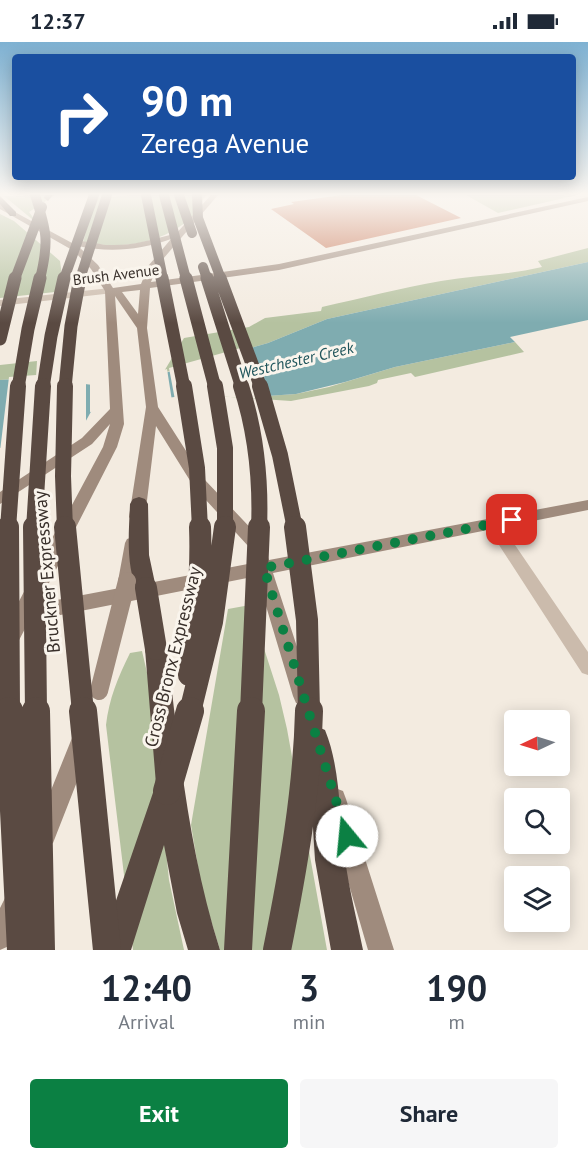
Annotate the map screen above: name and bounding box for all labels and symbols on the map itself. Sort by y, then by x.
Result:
street label: Brush Avenue [72,260,160,289]
water label: Westchester Creek [237,337,356,383]
street label: Bruckner Expressway [28,489,65,654]
pin [486,494,537,545]
street label: Cross Bronx Expressway [139,564,206,749]
north arrow [504,710,570,776]
position arrow [315,804,379,868]

